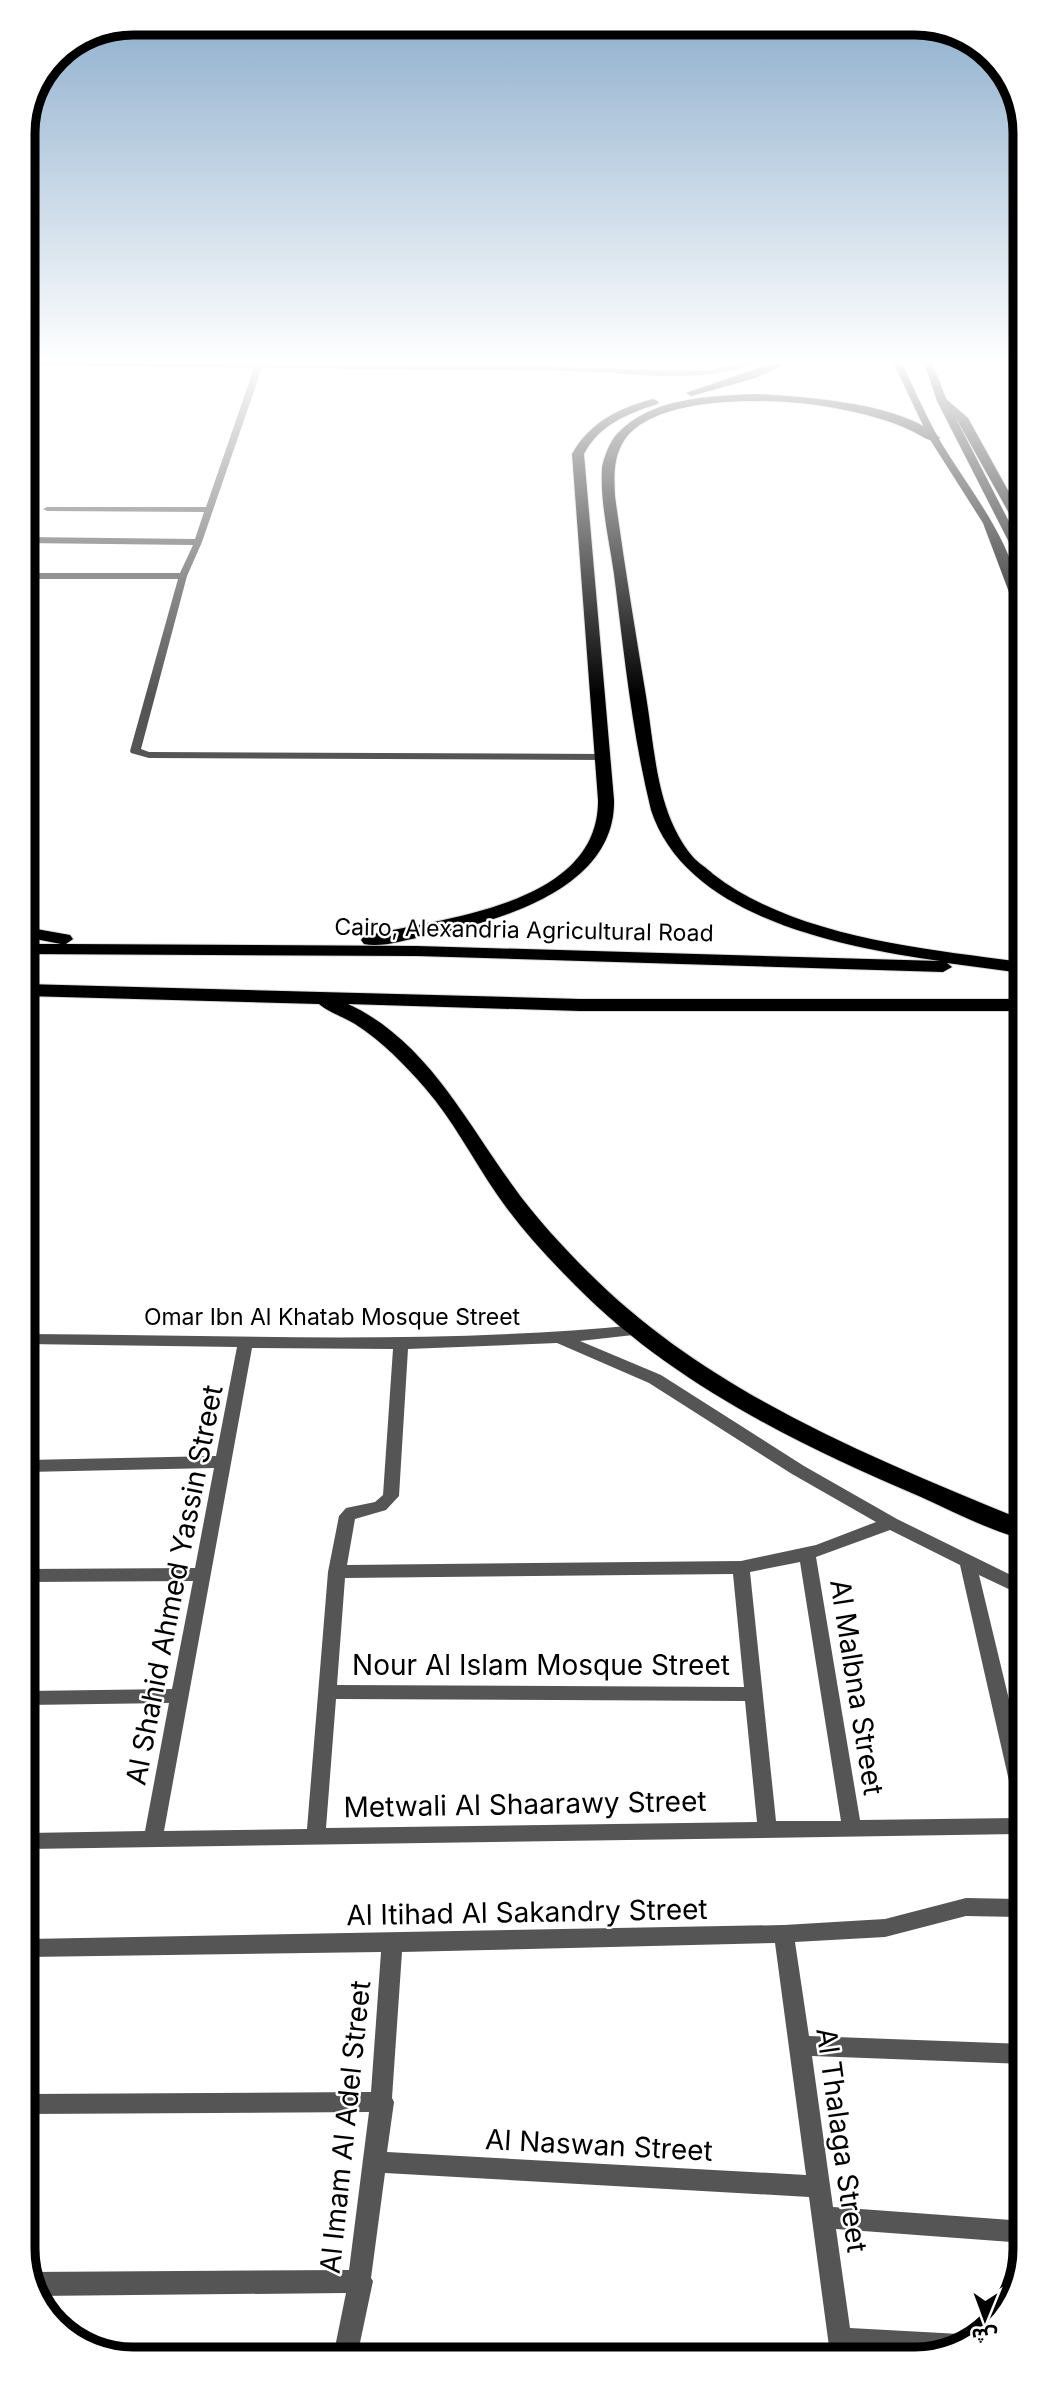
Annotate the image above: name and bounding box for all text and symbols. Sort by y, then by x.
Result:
street label: Cairo, Alexandria Agricultural Road [334,913,714,947]
street label: Omar Ibn Al Khatab Mosque Street [144,1303,521,1331]
street label: Al Shahid Ahmed Yassin Street [118,1382,230,1788]
street label: Al Malbna Street [823,1577,891,1797]
street label: Nour Al Islam Mosque Street [352,1648,730,1682]
street label: Metwali Al Shaarawy Street [343,1784,707,1824]
street label: Al Itihad Al Sakandry Street [346,1892,708,1932]
street label: Al Imam Al Adel Street [313,1979,377,2275]
street label: Al Thalaga Street [809,2025,875,2255]
street label: Al Naswan Street [484,2122,714,2168]
north arrow [950,2284,1020,2354]
text: ش [971,2324,998,2347]

